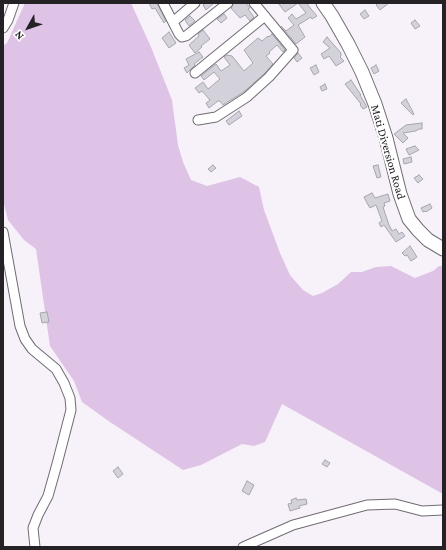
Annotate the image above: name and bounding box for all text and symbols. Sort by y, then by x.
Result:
north arrow [8,8,48,48]
text: N [12,29,26,42]
street label: Mati Diversion Road [368,103,408,201]

